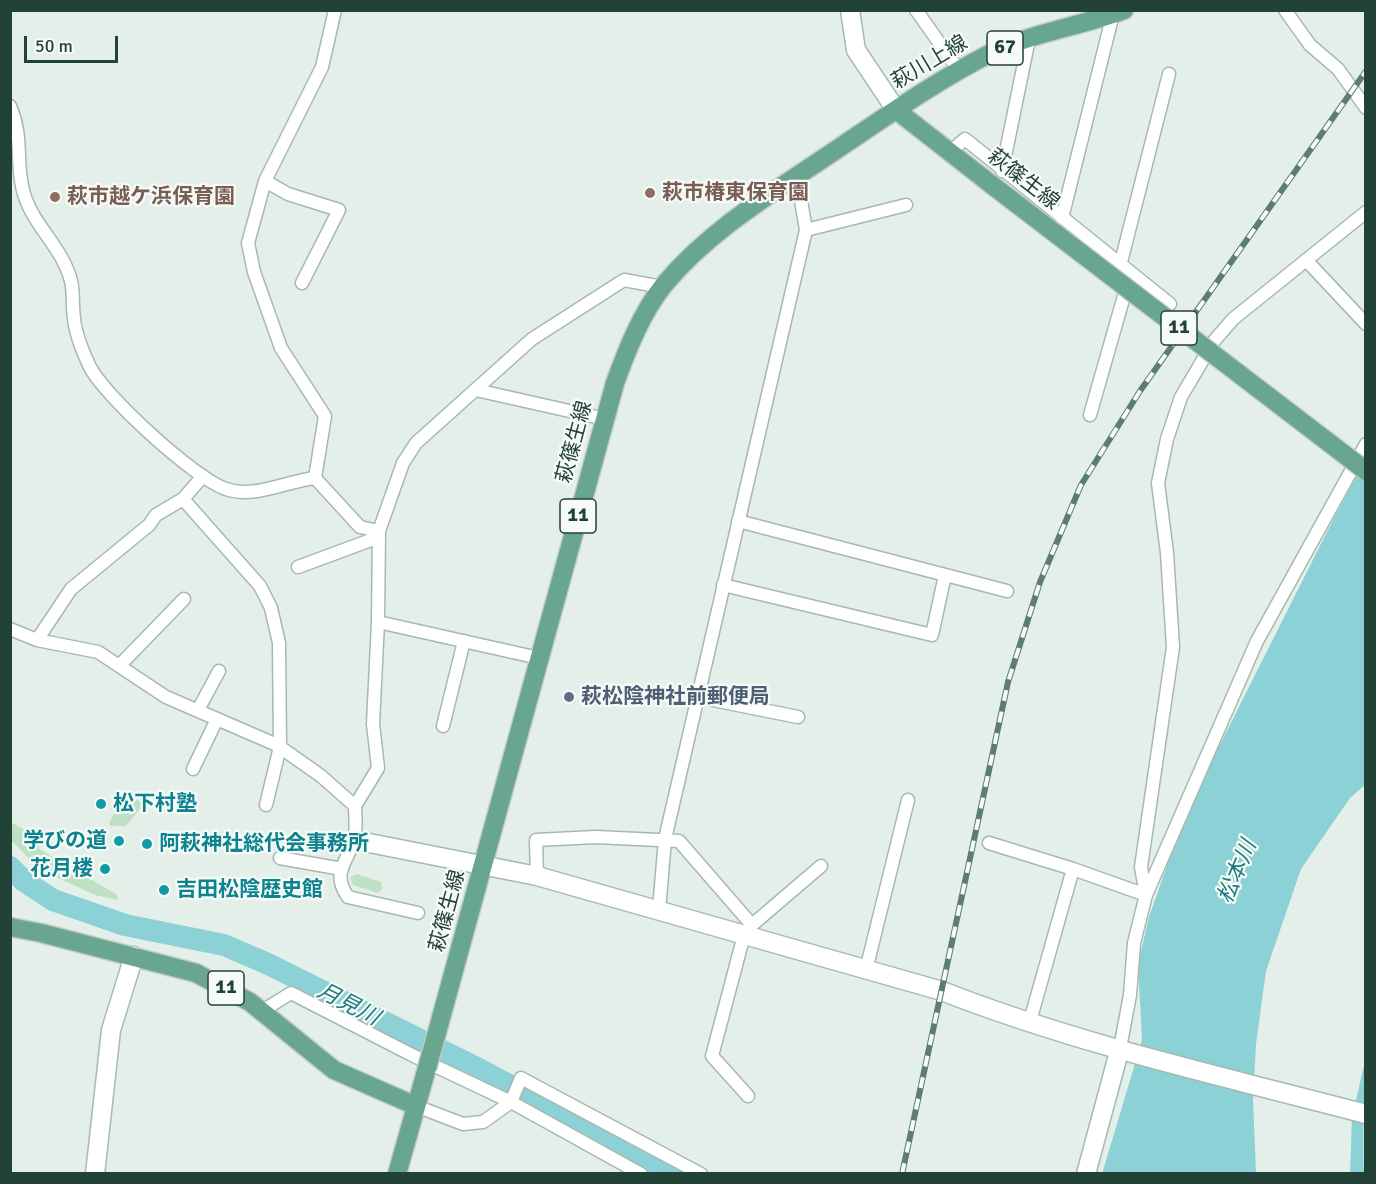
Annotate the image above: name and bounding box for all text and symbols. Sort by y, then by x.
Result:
scale bar [27,24,122,62]
street label: 萩川上線 [888,31,972,95]
road number: 67 [987,31,1023,65]
text: 50 m [35,35,73,57]
street label: 萩篠生線 [982,144,1064,216]
place label: 萩市椿東保育園 [662,180,809,206]
place label: 萩市越ケ浜保育園 [67,184,235,210]
marker: 萩市椿東保育園 [643,186,657,200]
marker: 萩市越ケ浜保育園 [48,190,62,204]
road number: 11 [1161,311,1197,345]
street label: 萩篠生線 [552,398,598,486]
road number: 11 [560,499,596,533]
place label: 萩松陰神社前郵便局 [581,684,770,710]
marker: 萩松陰神社前郵便局 [562,690,576,704]
place label: 松下村塾 [113,791,197,817]
marker: 松下村塾 [94,797,108,811]
place label: 学びの道 [23,828,107,854]
place label: 阿萩神社総代会事務所 [159,831,369,857]
marker: 学びの道 [112,834,126,848]
water label: 松本川 [1213,836,1263,908]
marker: 阿萩神社総代会事務所 [140,837,154,851]
place label: 花月楼 [30,856,93,882]
marker: 花月楼 [98,862,112,876]
street label: 萩篠生線 [425,867,471,955]
place label: 吉田松陰歴史館 [176,877,323,903]
marker: 吉田松陰歴史館 [157,883,171,897]
road number: 11 [208,971,244,1005]
water label: 月見川 [313,978,383,1032]

